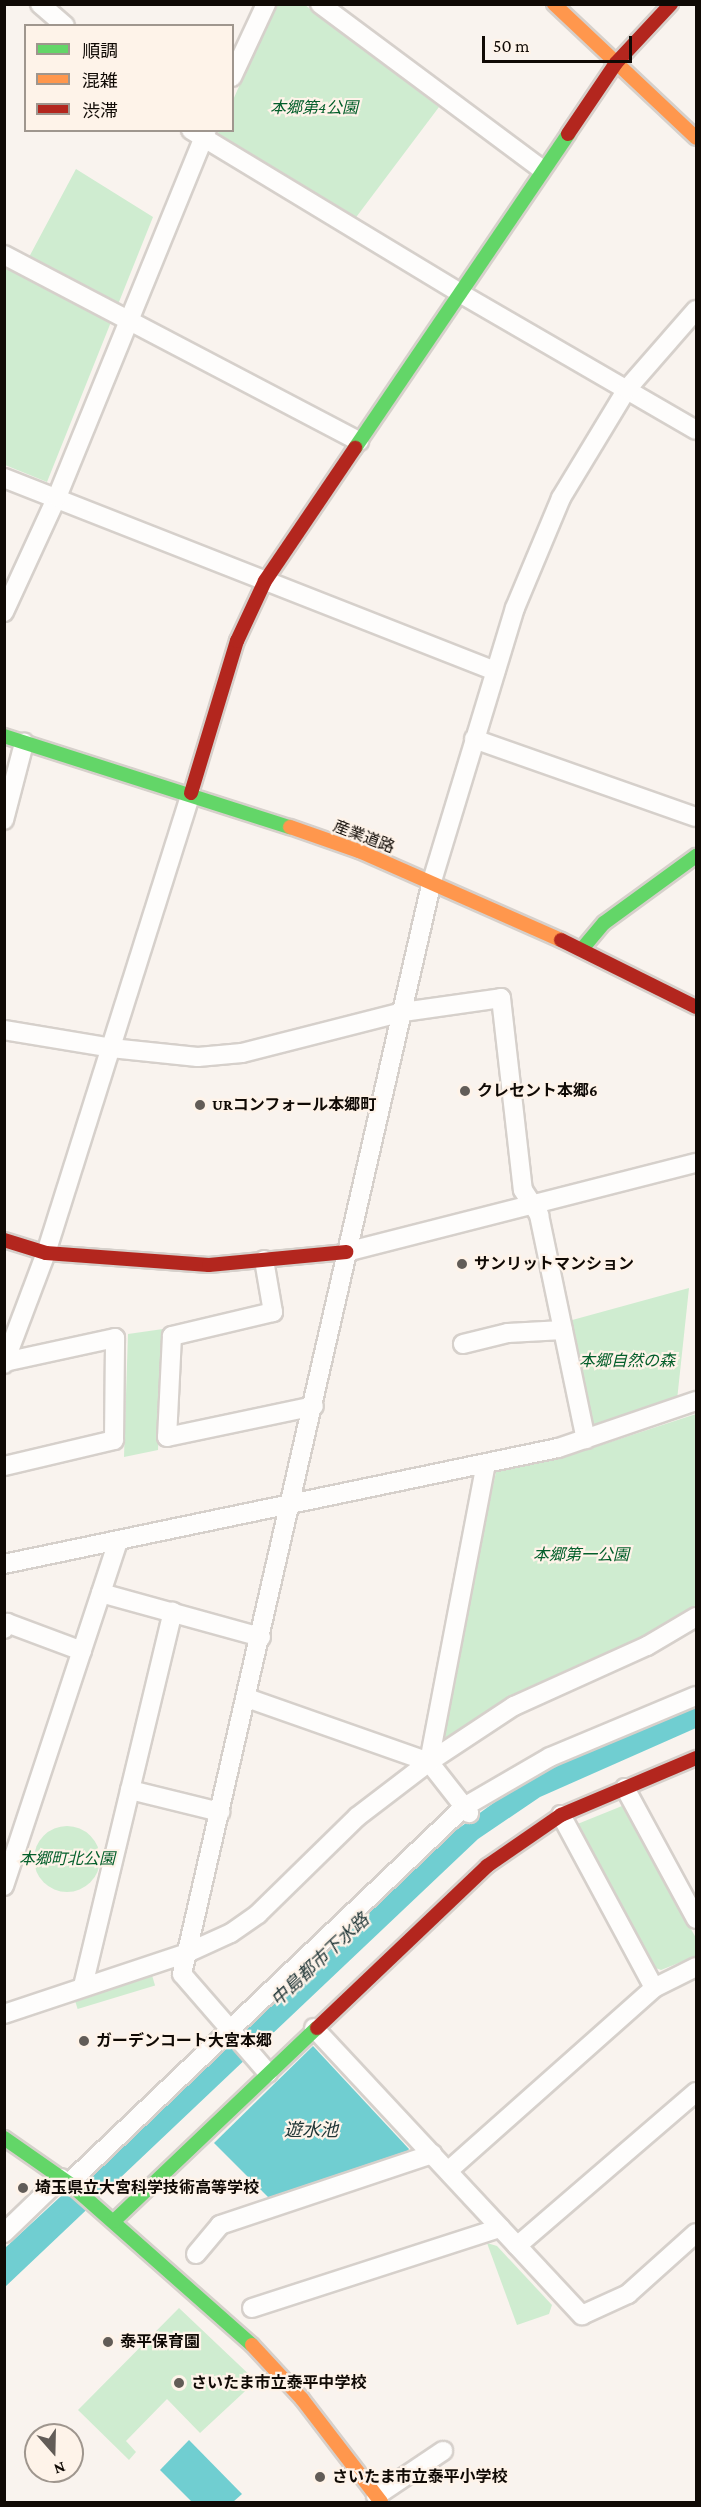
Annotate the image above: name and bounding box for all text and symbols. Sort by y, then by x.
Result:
legend [24,24,234,132]
scale bar [485,24,635,62]
text: 50 m [493,36,530,56]
text: 順調 [82,41,118,61]
text: 混雑 [82,71,118,91]
park label: 本郷第4公園 [270,98,358,118]
text: 渋滞 [82,101,118,121]
street label: 産業道路 [331,817,397,857]
place label: クレセント本郷6 [477,1081,598,1101]
marker: クレセント本郷6 [458,1084,472,1098]
place label: URコンフォール本郷町 [212,1095,377,1115]
marker: URコンフォール本郷町 [193,1098,207,1112]
place label: サンリットマンション [474,1254,634,1274]
marker: サンリットマンション [455,1257,469,1271]
park label: 本郷自然の森 [579,1351,675,1371]
park label: 本郷第一公園 [533,1545,629,1565]
park label: 本郷町北公園 [19,1849,115,1869]
water label: 中島都市下水路 [267,1909,373,2011]
place label: ガーデンコート大宮本郷 [96,2031,272,2051]
marker: ガーデンコート大宮本郷 [77,2034,91,2048]
water label: 遊水池 [284,2119,338,2141]
place label: 埼玉県立大宮科学技術高等学校 [35,2178,259,2198]
marker: 埼玉県立大宮科学技術高等学校 [16,2181,30,2195]
place label: 泰平保育園 [120,2332,200,2352]
marker: 泰平保育園 [101,2335,115,2349]
place label: さいたま市立泰平中学校 [191,2373,367,2393]
marker: さいたま市立泰平中学校 [172,2376,186,2390]
north arrow [24,2423,84,2483]
text: N [52,2459,68,2478]
place label: さいたま市立泰平小学校 [332,2467,508,2487]
marker: さいたま市立泰平小学校 [313,2470,327,2484]

